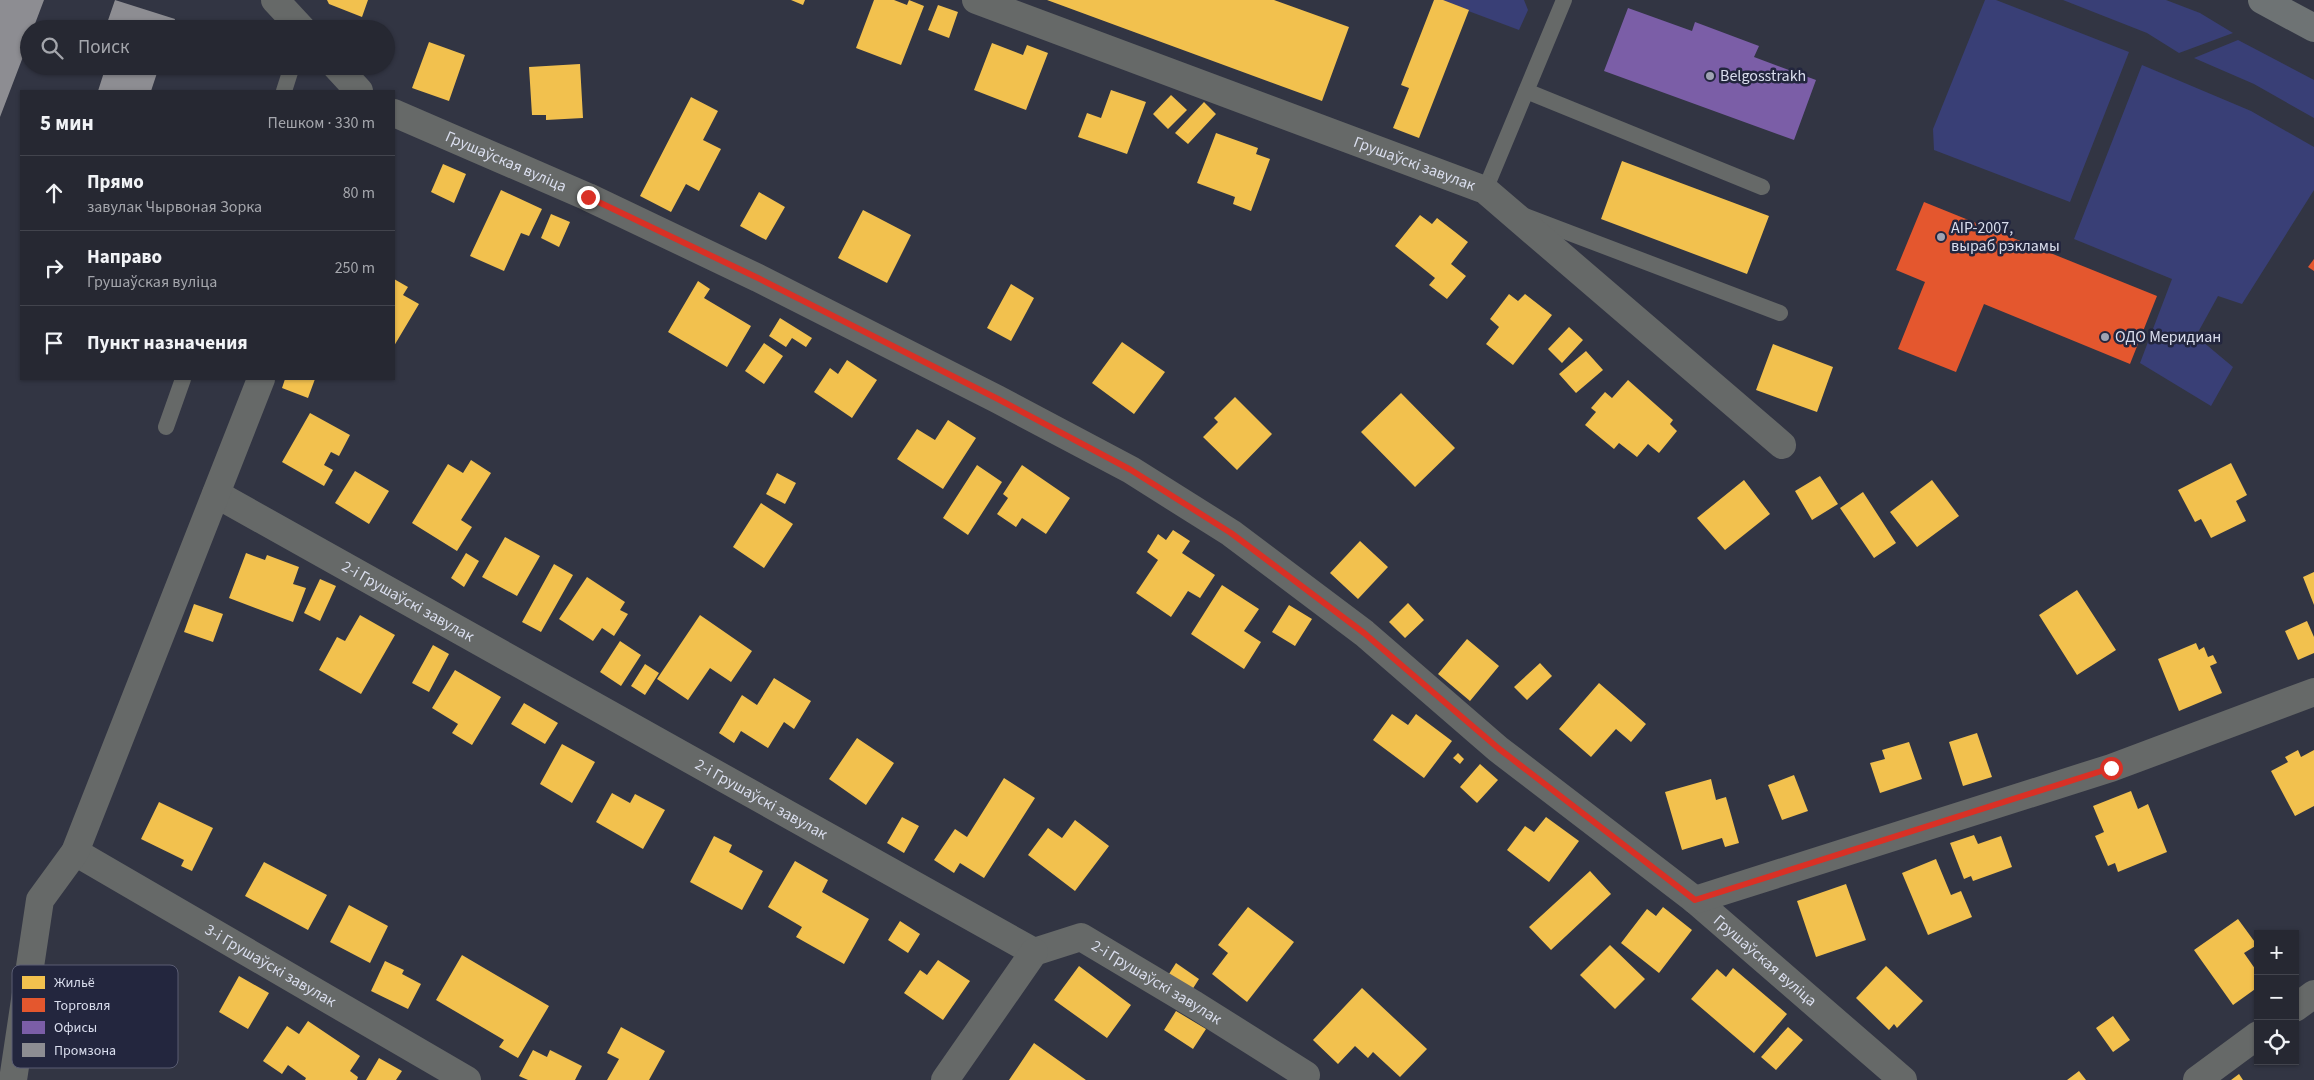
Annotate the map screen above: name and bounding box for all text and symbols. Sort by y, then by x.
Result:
search box [20,20,395,75]
icon: search [38,34,66,62]
text: Поиск [78,34,129,61]
place label: Belgosstrakh [1720,65,1806,87]
marker: Belgosstrakh [1704,70,1716,82]
text: 5 мин [40,108,94,138]
text: Пешком · 330 m [268,112,375,134]
street label: Грушаўская вуліца [442,125,570,197]
street label: Грушаўскі завулак [1350,131,1479,196]
text: Прямо [87,169,144,196]
icon: ahead [40,179,68,207]
text: 80 m [343,182,375,204]
route end [577,186,600,209]
text: завулак Чырвоная Зорка [87,196,262,218]
place label: АІР-2007, выраб рэкламы [1951,217,2060,257]
marker: АІР-2007, выраб рэкламы [1935,231,1947,243]
text: Направо [87,244,162,271]
icon: right [40,254,68,282]
text: 250 m [335,257,375,279]
text: Грушаўская вуліца [87,271,217,293]
place label: ОДО Меридиан [2115,326,2221,348]
icon: arrive [40,329,68,357]
text: Пункт назначения [87,330,248,357]
marker: ОДО Меридиан [2099,331,2111,343]
street label: 2-і Грушаўскі завулак [338,556,478,647]
street label: 2-і Грушаўскі завулак [691,753,832,845]
route start [2100,757,2123,780]
street label: Грушаўская вуліца [1709,910,1822,1012]
street label: 3-і Грушаўскі завулак [201,919,340,1013]
map controls [2254,930,2299,1065]
button: + [2254,930,2299,975]
street label: 2-і Грушаўскі завулак [1087,935,1226,1030]
legend [12,965,178,1068]
text: Жильё [54,973,95,993]
button: − [2254,975,2299,1020]
text: Торговля [54,996,110,1016]
text: Офисы [54,1018,97,1038]
button: locate [2254,1020,2299,1065]
text: Промзона [54,1041,116,1061]

